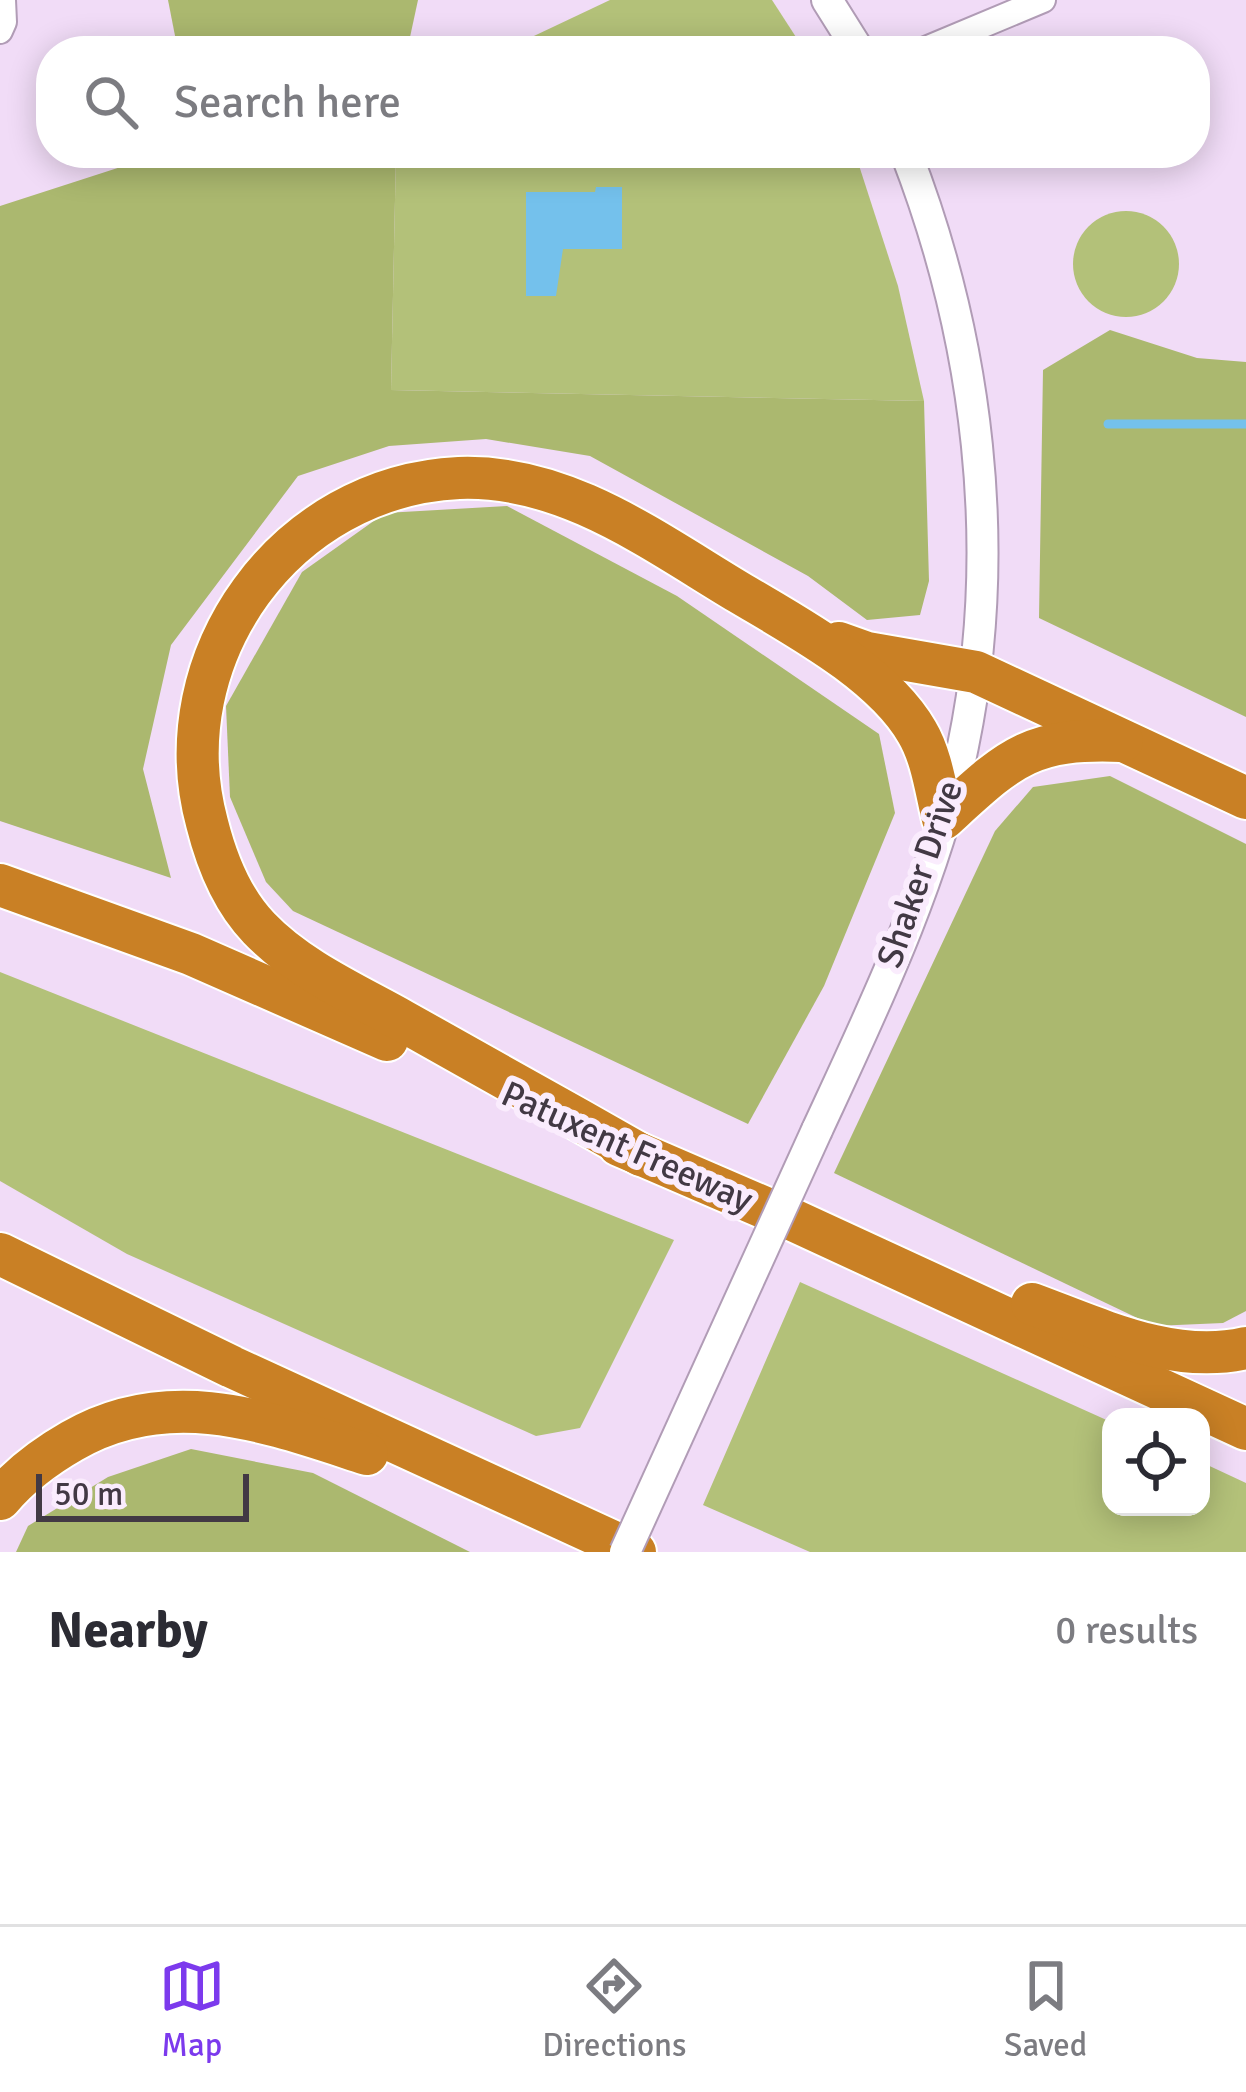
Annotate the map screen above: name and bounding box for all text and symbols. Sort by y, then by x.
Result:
search box [36,36,1210,168]
icon: search [78,69,144,135]
text: Search here [174,75,401,130]
street label: Shaker Drive [867,775,973,973]
street label: Patuxent Freeway [494,1071,760,1223]
map controls [1102,1408,1210,1516]
button: locate [1102,1408,1210,1516]
scale bar [36,1468,249,1521]
text: 50 m [54,1474,123,1515]
text: Nearby [48,1599,208,1662]
text: 0 results [1055,1606,1198,1654]
tab: Map [159,1953,225,2066]
tab: Directions [542,1953,687,2066]
tab: Saved [1004,1953,1087,2066]

